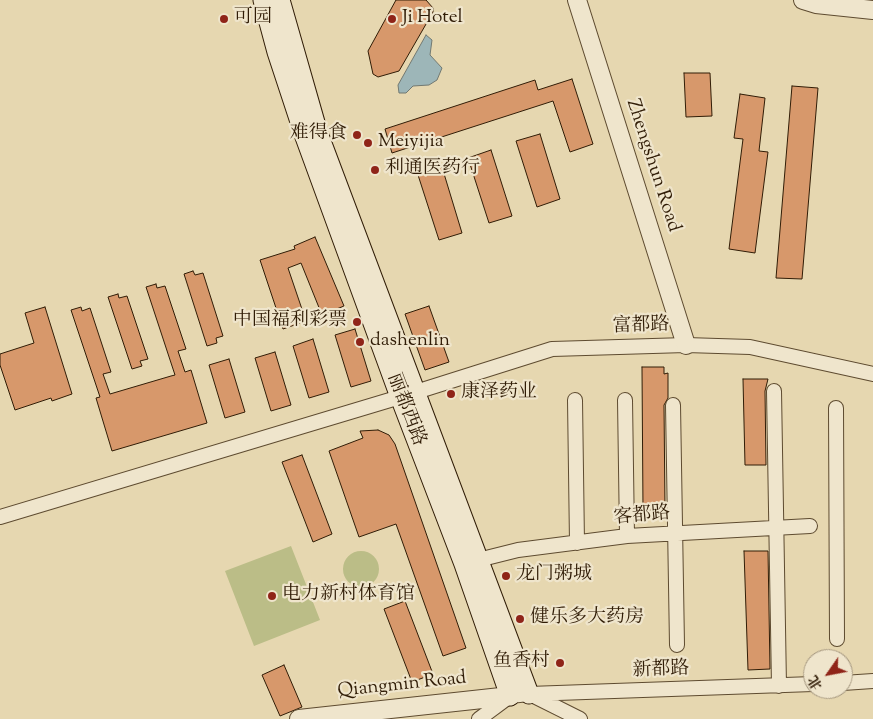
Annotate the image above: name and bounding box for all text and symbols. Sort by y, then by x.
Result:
place label: 可园 [234,8,272,30]
place label: Ji Hotel [402,8,463,30]
marker: 可园 [218,13,230,25]
marker: Ji Hotel [386,13,398,25]
street label: Zhengshun Road [620,97,684,235]
place label: 难得食 [290,124,347,146]
marker: 难得食 [351,129,363,141]
place label: Meiyijia [378,132,444,154]
marker: Meiyijia [362,137,374,149]
place label: 利通医药行 [385,159,480,181]
marker: 利通医药行 [369,164,381,176]
place label: 中国福利彩票 [233,311,347,333]
street label: 富都路 [612,315,670,339]
marker: 中国福利彩票 [351,316,363,328]
place label: dashenlin [370,331,450,353]
marker: dashenlin [354,336,366,348]
street label: 丽都西路 [381,370,429,450]
place label: 康泽药业 [461,383,537,405]
marker: 康泽药业 [445,388,457,400]
street label: 客都路 [613,503,671,531]
place label: 龙门粥城 [516,565,592,587]
marker: 龙门粥城 [500,570,512,582]
place label: 电力新村体育馆 [282,585,415,607]
marker: 电力新村体育馆 [266,590,278,602]
place label: 健乐多大药房 [530,608,644,630]
marker: 健乐多大药房 [514,613,526,625]
north arrow [803,649,853,699]
place label: 鱼香村 [493,652,550,674]
marker: 鱼香村 [554,657,566,669]
street label: 新都路 [632,659,690,683]
street label: Qiangmin Road [336,668,468,704]
text: 北 [804,670,828,693]

